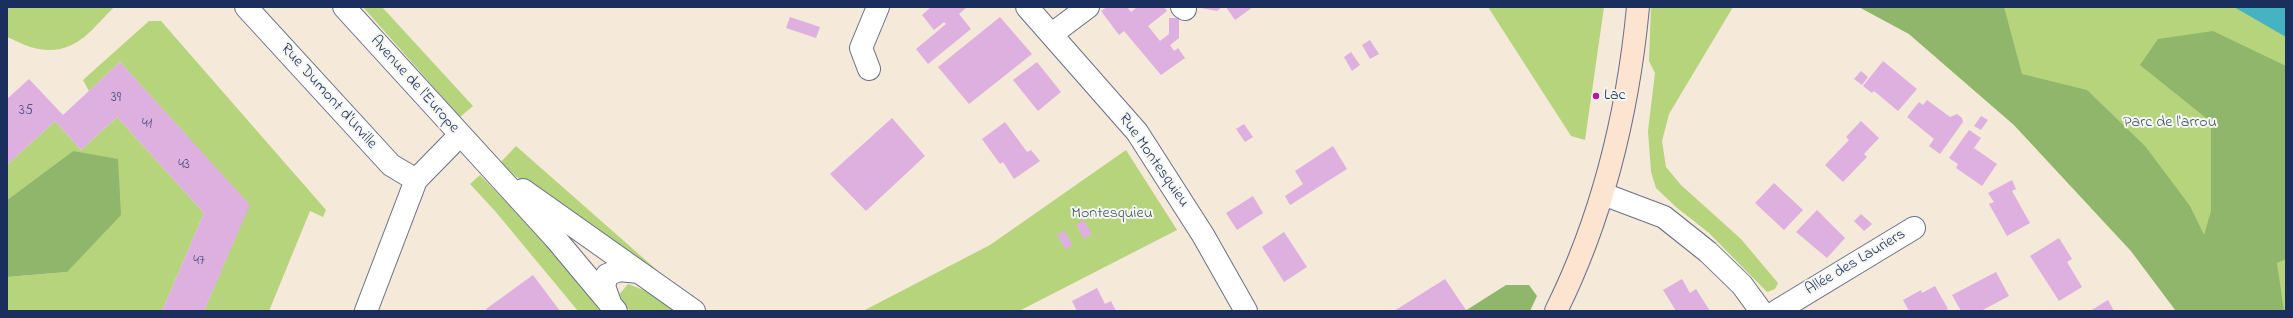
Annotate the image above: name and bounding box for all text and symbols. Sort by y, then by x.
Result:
street label: Avenue de l'Europe [365,32,463,138]
street label: Rue Dumont d'Urville [276,40,380,154]
place label: Lac [1604,86,1626,106]
house number: 39 [111,91,121,107]
marker: Lac [1591,91,1601,101]
house number: 35 [19,104,33,120]
street label: Rue Montesquieu [1113,110,1193,212]
park label: Parc de l'arrou [2123,113,2217,133]
house number: 41 [142,117,152,133]
house number: 43 [178,158,190,174]
park label: Montesquieu [1071,204,1153,224]
street label: Allée des Lauriers [1802,226,1910,300]
house number: 47 [193,254,205,270]

